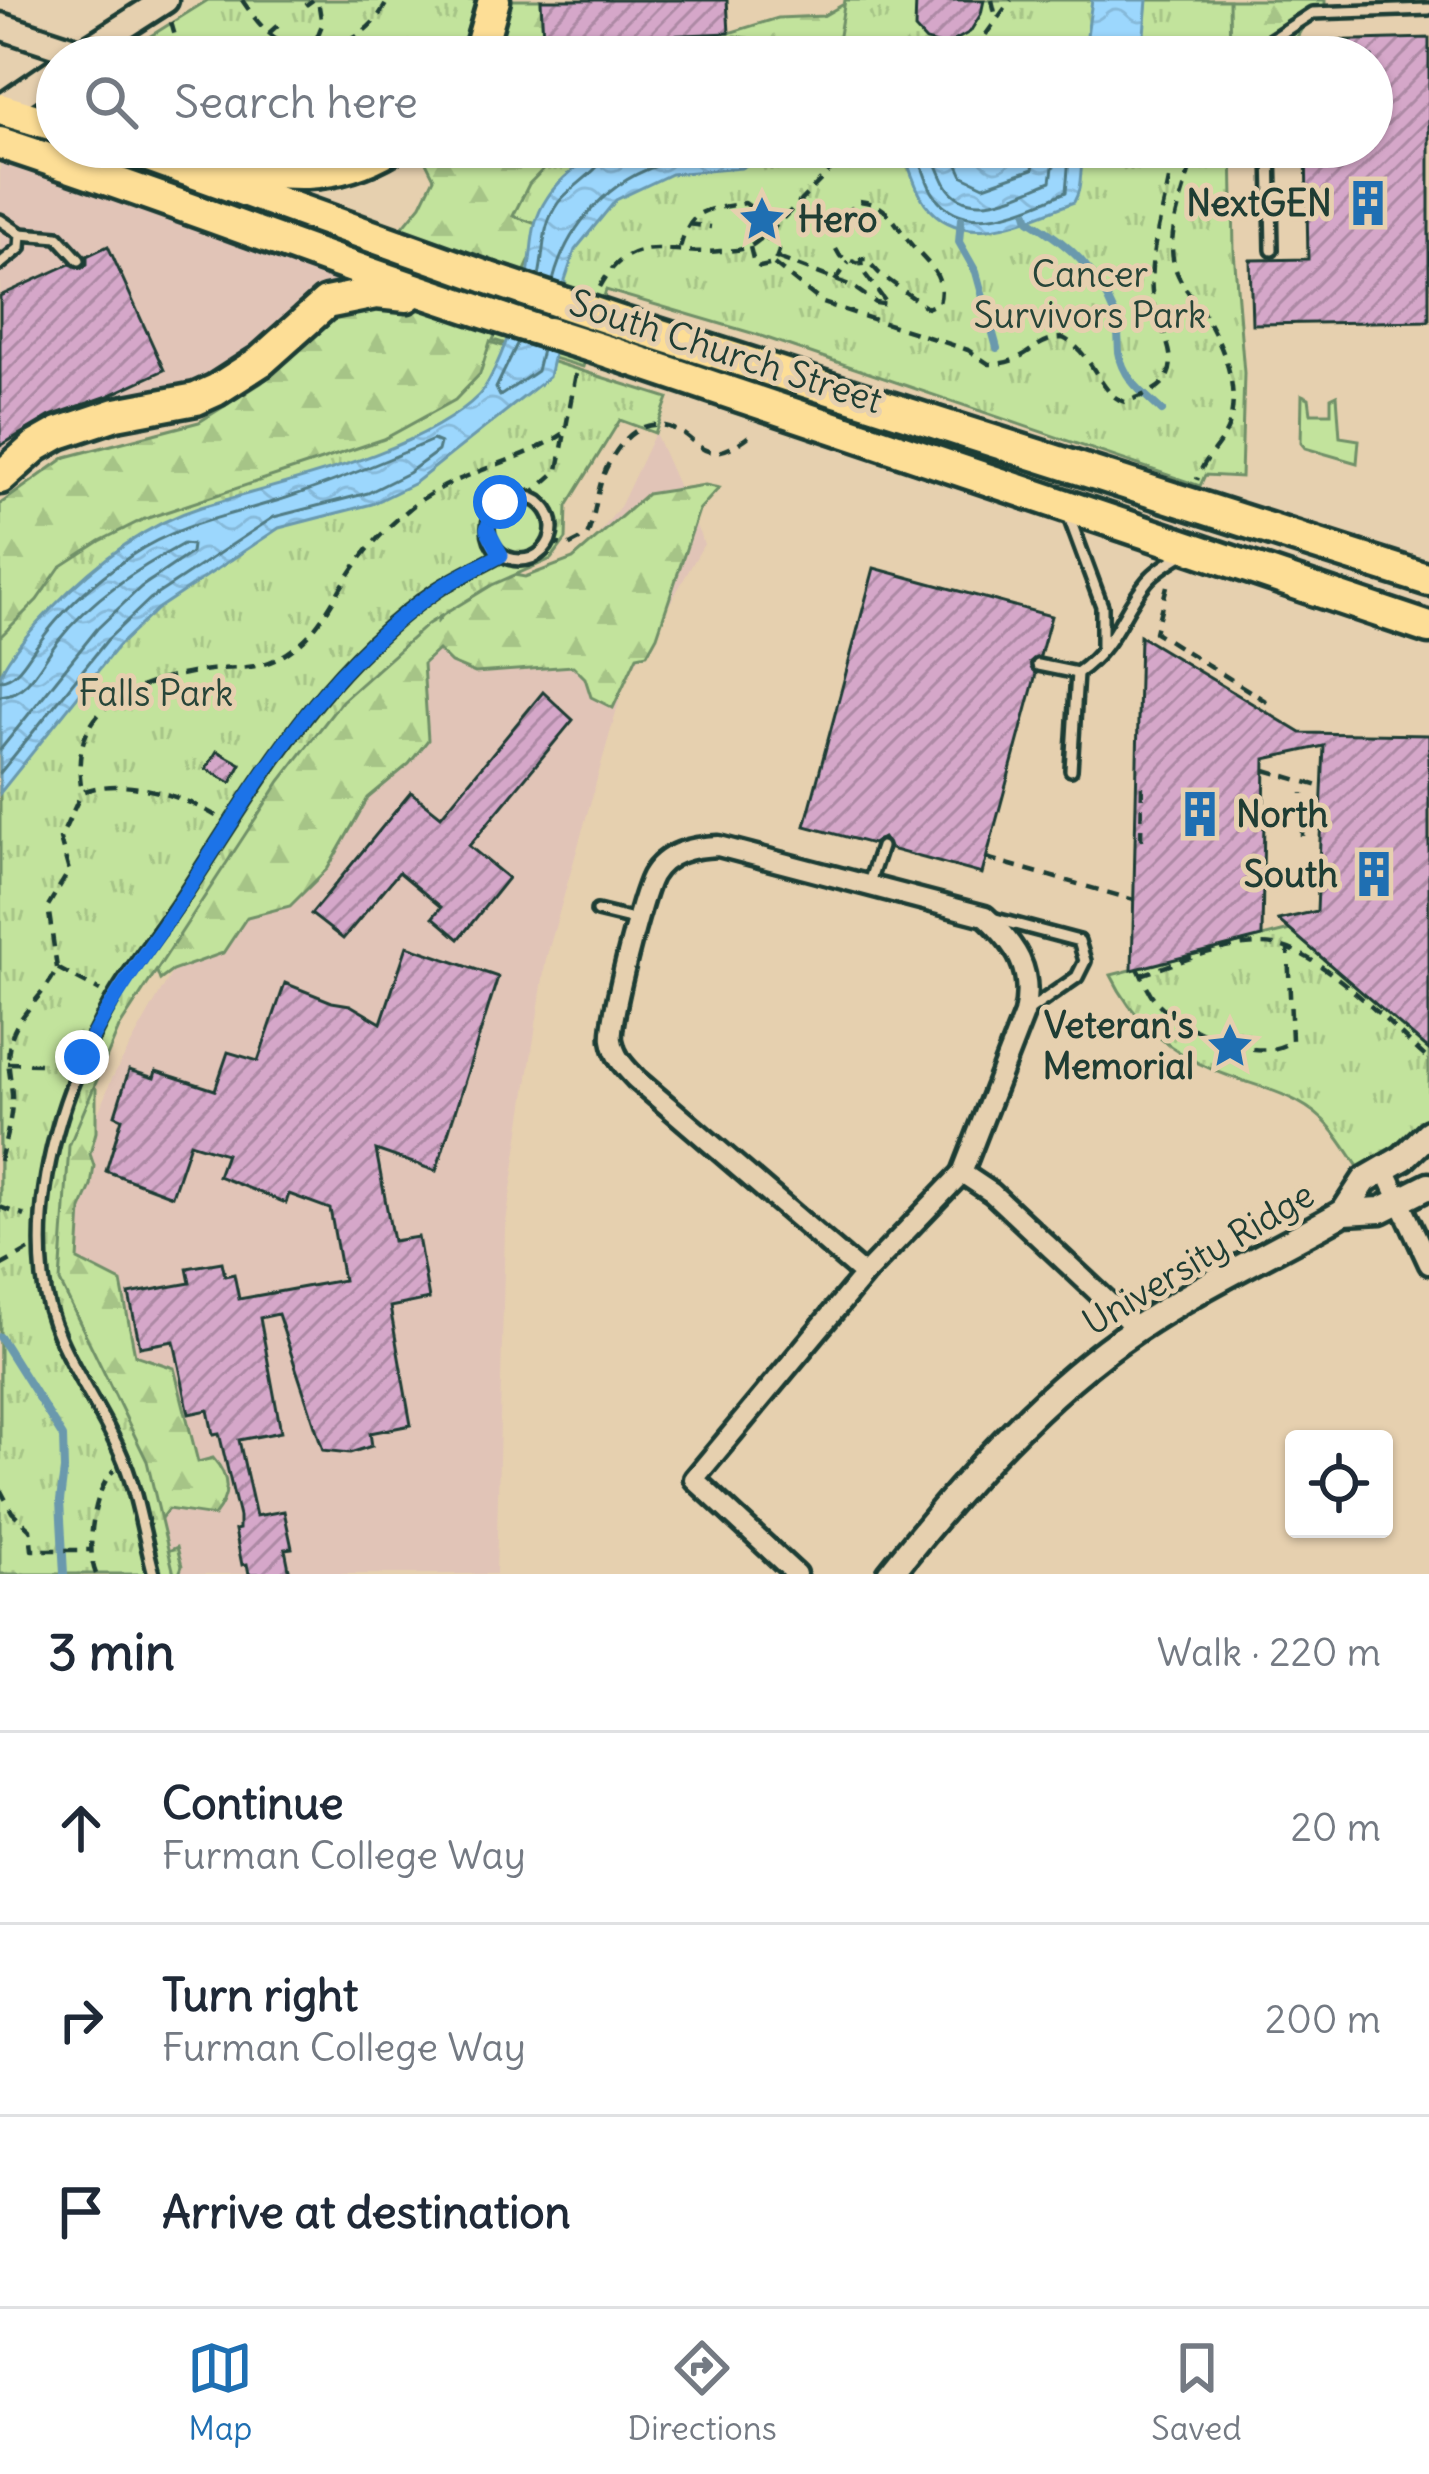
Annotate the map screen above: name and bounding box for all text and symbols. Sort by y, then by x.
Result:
search box [36,36,1393,168]
icon: search [78,69,144,135]
text: Search here [174,74,418,130]
building icon: NextGEN [1343,178,1393,228]
place label: NextGEN [1186,181,1332,226]
place icon: Hero [737,194,787,244]
place label: Hero [798,197,878,242]
park label: Cancer Survivors Park [974,252,1206,338]
street label: South Church Street [564,280,888,423]
route start [473,475,527,529]
park label: Falls Park [79,671,233,716]
building icon: North [1175,789,1225,839]
place label: North [1236,792,1329,837]
building icon: South [1349,849,1399,899]
place label: South [1244,852,1338,897]
place label: Veteran's Memorial [1042,1003,1194,1089]
place icon: Veteran's Memorial [1205,1021,1255,1071]
route end [55,1030,109,1084]
street label: University Ridge [1074,1172,1322,1345]
map controls [1285,1430,1393,1538]
button: locate [1285,1430,1393,1538]
text: 3 min [48,1620,175,1684]
text: Walk · 220 m [1157,1628,1381,1677]
text: Continue [162,1775,344,1831]
icon: ahead [48,1795,114,1861]
text: 20 m [1290,1803,1381,1852]
text: Furman College Way [162,1831,526,1880]
text: Turn right [162,1967,358,2023]
icon: right [48,1987,114,2053]
text: 200 m [1265,1995,1381,2044]
text: Furman College Way [162,2023,526,2072]
icon: arrive [48,2179,114,2245]
text: Arrive at destination [162,2184,571,2240]
tab: Map [187,2335,253,2449]
tab: Directions [628,2335,777,2449]
tab: Saved [1151,2335,1242,2449]

